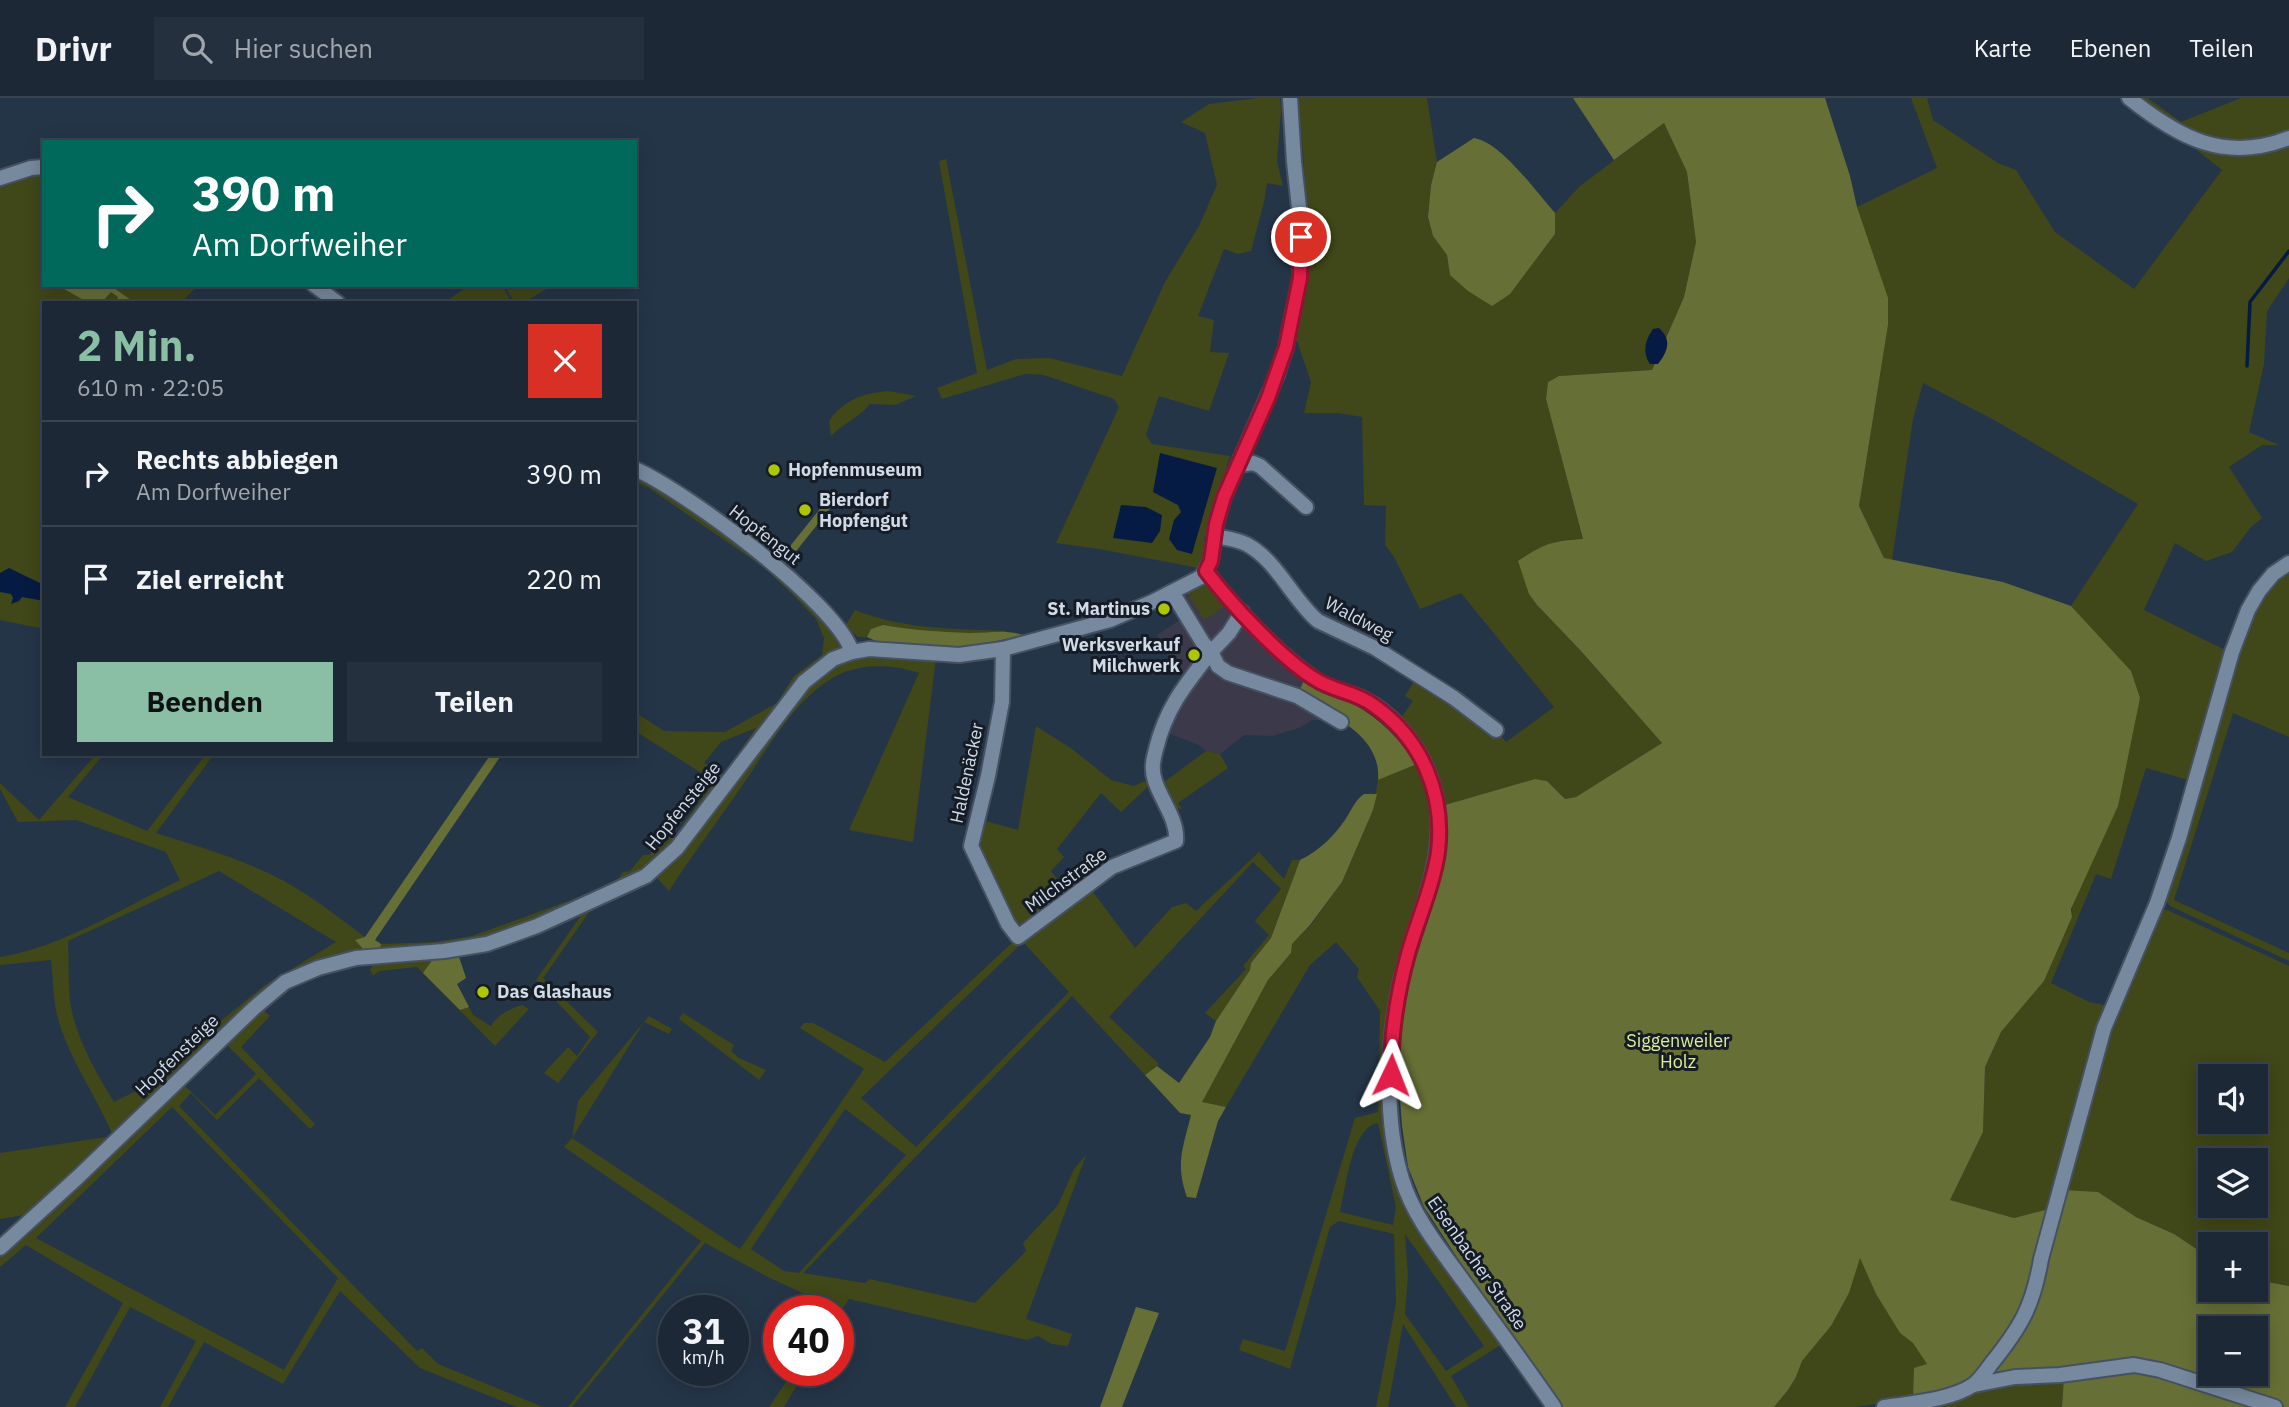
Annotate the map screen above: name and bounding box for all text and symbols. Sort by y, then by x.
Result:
search box [154,17,644,80]
text: Drivr [35,27,112,70]
icon: search [178,29,216,67]
text: Hier suchen [234,31,373,65]
text: Karte [1974,32,2032,64]
text: Ebenen [2070,32,2151,64]
text: Teilen [2189,32,2254,64]
text: 390 m [192,161,336,224]
icon: right [77,168,168,259]
pin [1271,207,1331,267]
icon: arrive [1282,218,1320,256]
text: Am Dorfweiher [192,223,407,265]
text: 2 Min. [77,318,197,373]
button: close [528,324,602,398]
text: 610 m · 22:05 [77,372,224,402]
text: Rechts abbiegen [136,442,339,476]
icon: right [77,455,115,493]
text: 390 m [526,457,602,491]
place label: Hopfenmuseum [788,458,922,481]
marker: Hopfenmuseum [766,462,782,478]
text: Am Dorfweiher [136,476,291,506]
place label: Bierdorf Hopfengut [819,488,908,532]
street label: Hopfengut [725,499,806,570]
marker: Bierdorf Hopfengut [797,502,813,518]
icon: arrive [77,560,115,598]
text: Ziel erreicht [136,562,284,596]
text: 220 m [526,562,602,596]
street label: Waldweg [1321,591,1398,646]
place label: St. Martinus [1047,597,1150,620]
marker: St. Martinus [1156,601,1172,617]
place label: Werksverkauf Milchwerk [1062,633,1181,677]
marker: Werksverkauf Milchwerk [1186,647,1202,663]
button: Beenden [77,662,333,742]
button: Teilen [347,662,602,742]
street label: Haldenäcker [945,720,988,825]
street label: Hopfensteige [640,757,725,855]
street label: Milchstraße [1020,842,1111,917]
place label: Das Glashaus [497,980,612,1003]
marker: Das Glashaus [475,984,491,1000]
street label: Hopfensteige [130,1009,223,1100]
park label: Siggenweiler Holz [1626,1029,1730,1073]
position arrow [1354,1038,1428,1112]
map controls [2198,1064,2268,1386]
button: sound [2198,1064,2268,1134]
button: layers [2198,1148,2268,1218]
street label: Eisenbacher Straße [1423,1191,1532,1334]
button: + [2198,1232,2268,1302]
speed limit sign: 40 [763,1295,854,1386]
text: 31 [682,1308,725,1354]
button: − [2198,1316,2268,1386]
text: km/h [682,1346,725,1369]

